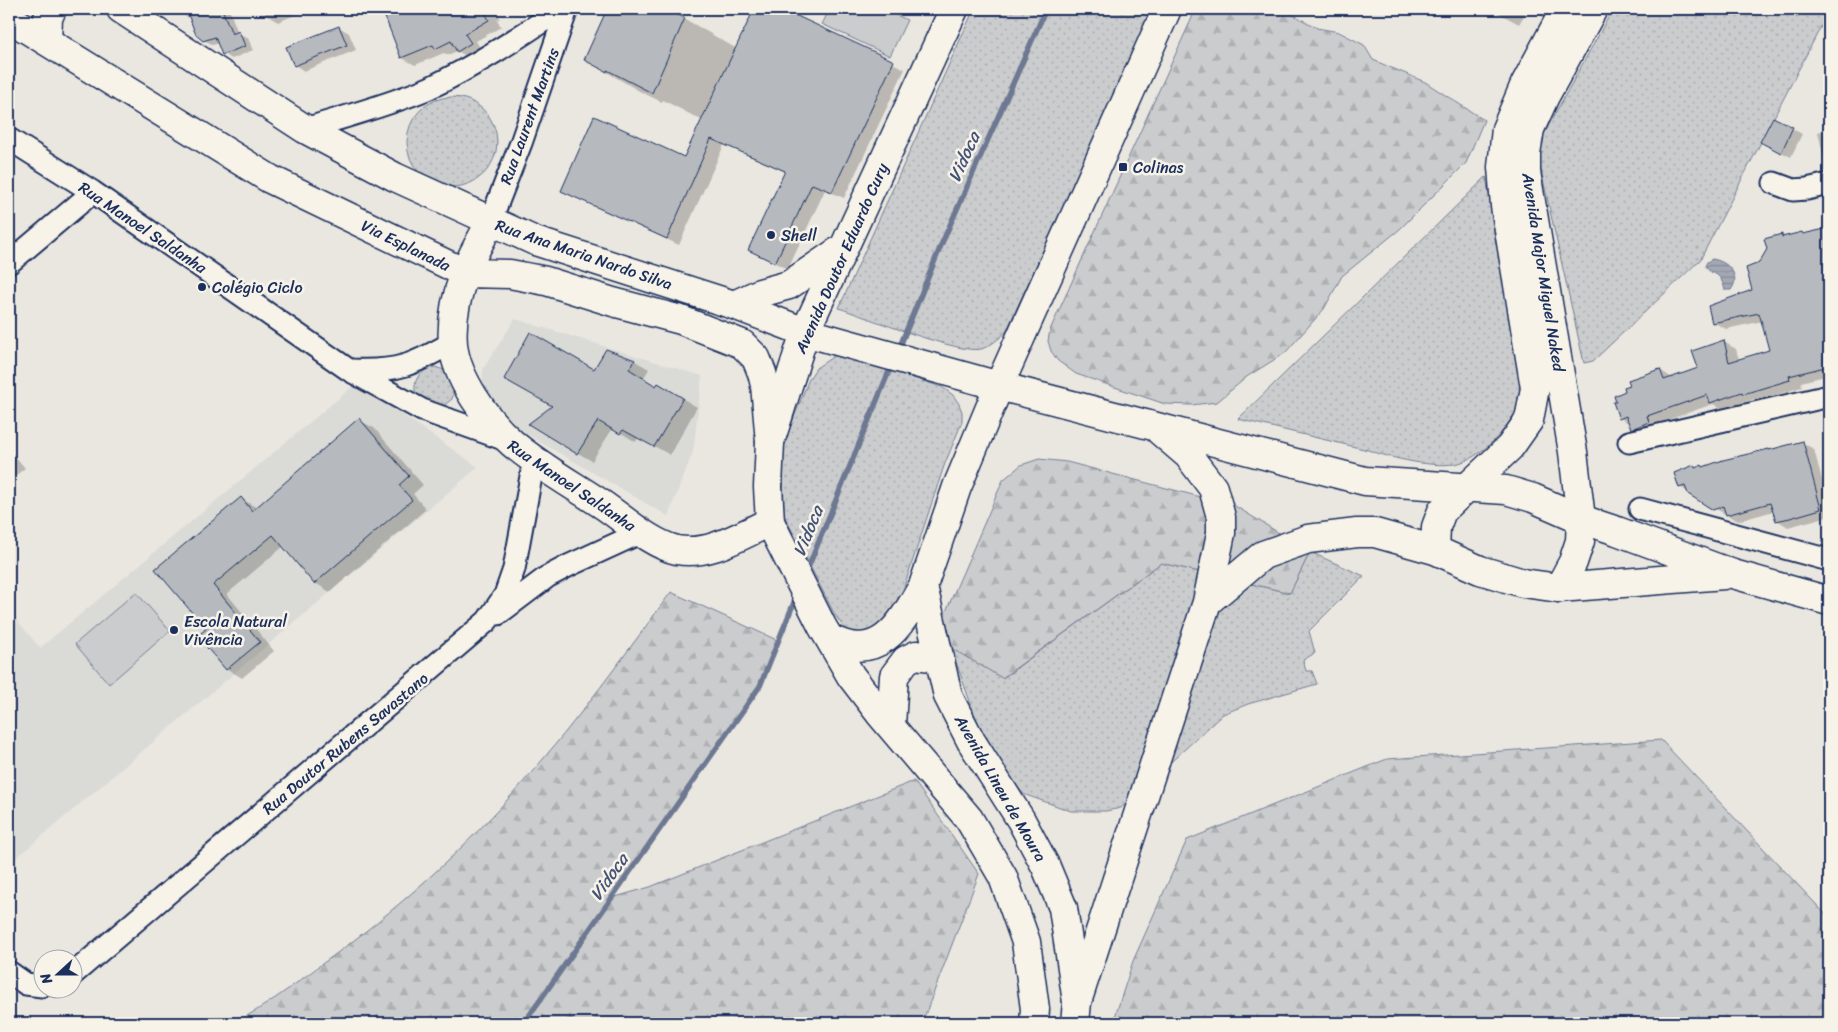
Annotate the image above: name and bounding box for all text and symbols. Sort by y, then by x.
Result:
street label: Rua Laurent Martins [491,43,568,189]
water label: Vidoca [939,125,990,187]
place label: Colinas [1133,153,1184,182]
street label: Avenida Doutor Eduardo Cury [786,158,897,359]
marker: Colinas [1117,161,1129,173]
street label: Avenida Major Miguel Naked [1513,170,1574,375]
street label: Rua Manoel Saldanha [72,173,214,282]
street label: Via Esplanada [356,211,456,280]
street label: Rua Ana Maria Nardo Silva [491,211,676,298]
place label: Shell [781,221,817,250]
marker: Shell [765,229,777,241]
place label: Colégio Ciclo [212,273,303,302]
marker: Colégio Ciclo [196,281,208,293]
street label: Rua Manoel Saldanha [501,431,643,540]
water label: Vidoca [783,499,833,561]
place label: Escola Natural Vivência [184,607,287,654]
marker: Escola Natural Vivência [168,624,180,636]
street label: Rua Doutor Rubens Savastano [255,665,435,822]
street label: Avenida Lineu de Moura [946,708,1055,868]
water label: Vidoca [581,845,638,908]
north arrow [32,950,82,1000]
text: N [33,969,60,988]

